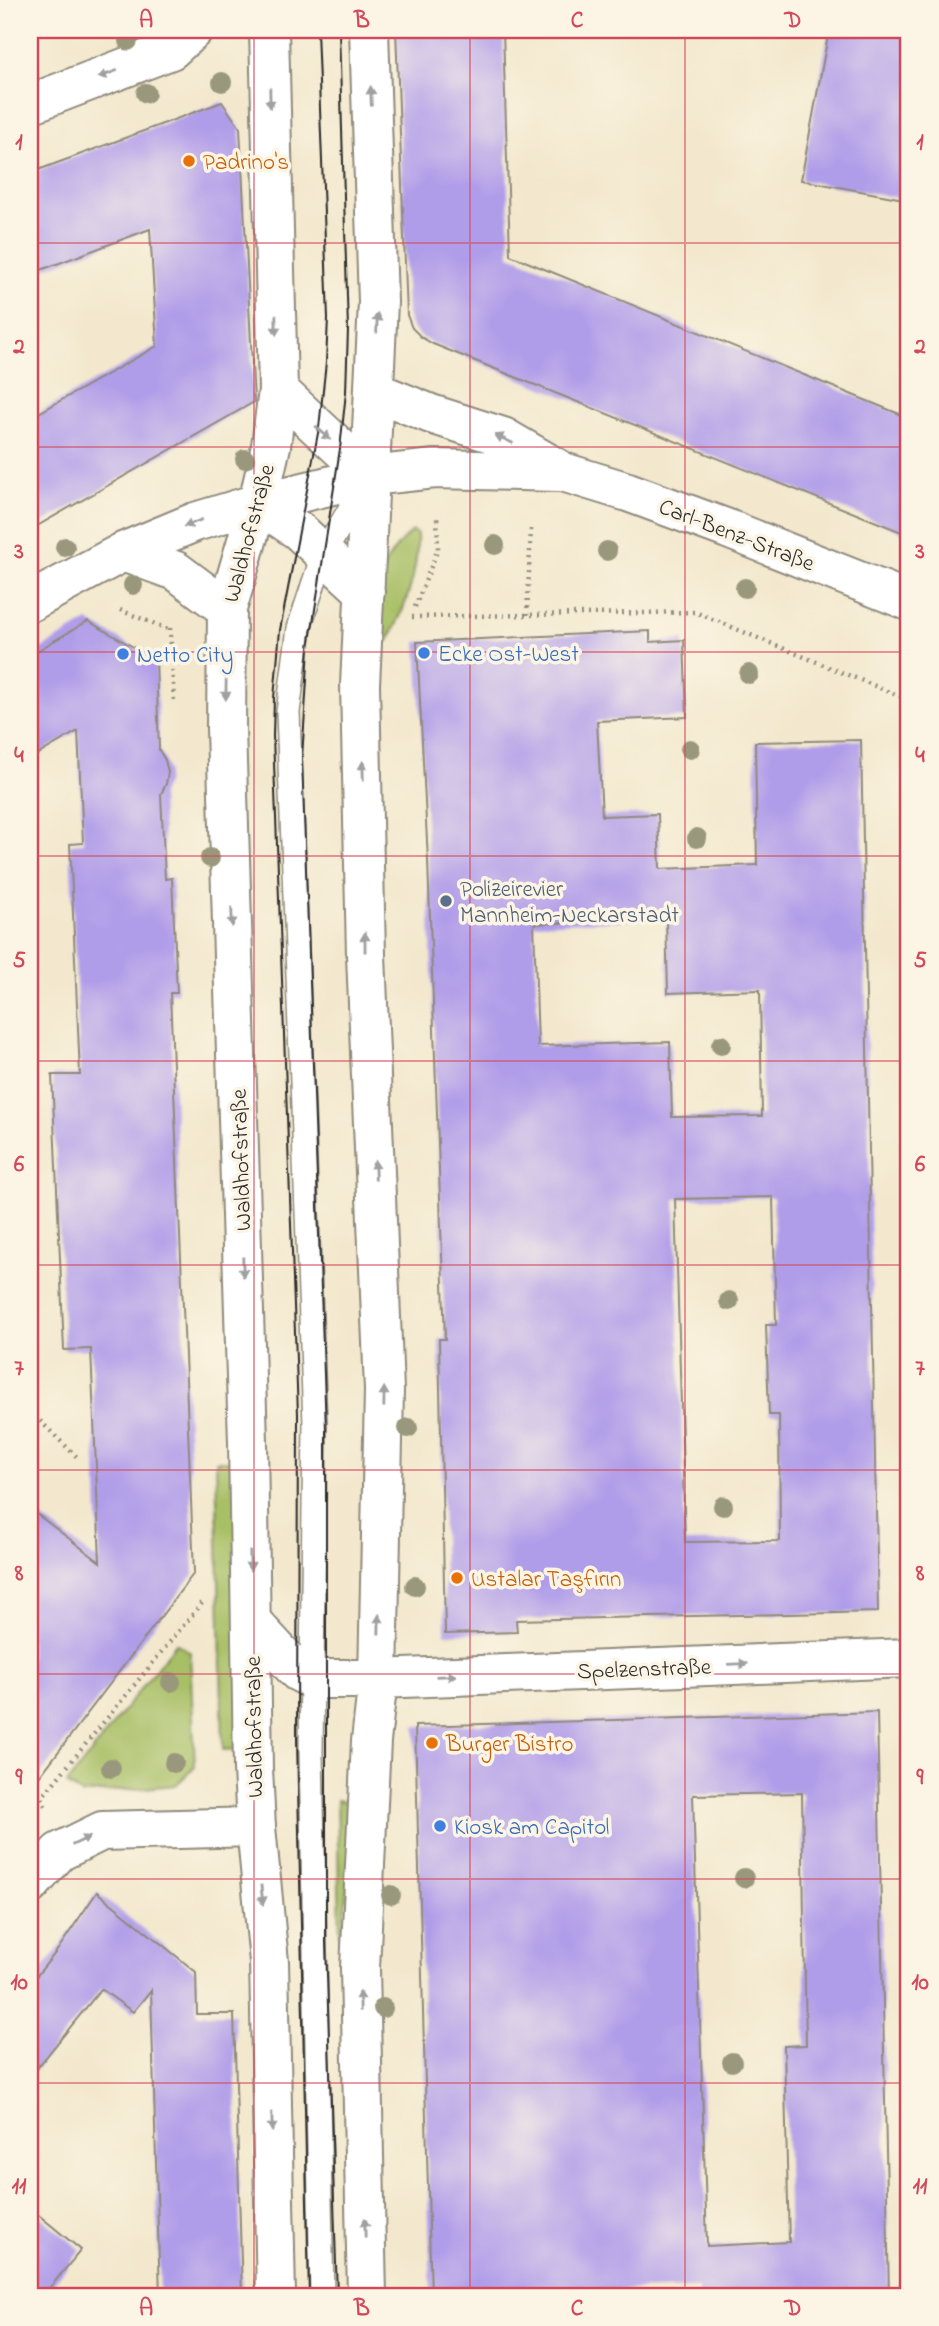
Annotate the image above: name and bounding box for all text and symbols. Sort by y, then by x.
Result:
text: A [139,5,153,38]
text: B [353,5,370,38]
text: C [571,5,584,38]
text: D [784,5,801,38]
one-way arrow [97,69,118,80]
one-way arrow [366,85,377,107]
one-way arrow [265,87,276,109]
text: 1 [15,127,23,160]
text: 1 [916,127,924,160]
place label: Padrino's [203,147,289,180]
marker: Padrino's [181,153,197,169]
one-way arrow [371,312,382,334]
one-way arrow [270,315,282,337]
text: 2 [12,331,25,364]
text: 2 [913,331,926,364]
one-way arrow [314,424,331,440]
one-way arrow [494,433,514,444]
street label: Waldhofstraße [216,460,285,606]
street label: Carl-Benz-Straße [653,491,819,581]
one-way arrow [182,518,203,529]
text: 3 [13,536,24,569]
text: 3 [914,536,925,569]
place label: Ecke Ost-West [438,639,579,672]
place label: Netto City [137,640,233,675]
marker: Ecke Ost-West [416,645,432,661]
marker: Netto City [115,646,131,662]
one-way arrow [220,679,232,701]
text: 4 [14,740,24,773]
text: 4 [915,740,925,773]
one-way arrow [357,760,369,782]
place label: Polizeirevier Mannheim-Neckarstadt [460,874,679,933]
marker: Polizeirevier Mannheim-Neckarstadt [438,893,454,909]
one-way arrow [227,906,238,928]
one-way arrow [360,931,371,953]
text: 5 [12,945,26,978]
text: 5 [913,945,927,978]
street label: Waldhofstraße [224,1088,261,1231]
text: 6 [14,1149,25,1182]
text: 6 [915,1149,926,1182]
one-way arrow [369,1158,380,1180]
one-way arrow [238,1256,249,1278]
text: 7 [14,1353,24,1386]
text: 7 [915,1353,925,1386]
one-way arrow [378,1386,389,1408]
one-way arrow [245,1551,256,1573]
text: 8 [14,1558,24,1591]
text: 8 [915,1558,925,1591]
place label: Ustalar Taşfırın [471,1564,621,1597]
marker: Ustalar Taşfırın [449,1570,465,1586]
one-way arrow [373,1613,385,1635]
street label: Spelzenstraße [577,1652,712,1689]
street label: Waldhofstraße [238,1655,273,1798]
one-way arrow [727,1659,749,1670]
one-way arrow [435,1670,457,1681]
place label: Burger Bistro [445,1729,573,1763]
marker: Burger Bistro [424,1735,440,1751]
text: 9 [15,1762,24,1795]
text: 9 [916,1762,925,1795]
place label: Kiosk am Capitol [454,1812,609,1845]
marker: Kiosk am Capitol [432,1818,448,1834]
one-way arrow [71,1836,91,1847]
one-way arrow [257,1884,268,1906]
text: 10 [10,1967,28,2000]
text: 10 [911,1967,929,2000]
one-way arrow [355,1989,366,2011]
one-way arrow [267,2111,278,2133]
text: 11 [12,2171,27,2204]
text: 11 [913,2171,928,2204]
one-way arrow [360,2217,371,2239]
text: A [139,2293,153,2326]
text: B [353,2293,370,2326]
text: C [571,2293,584,2326]
text: D [784,2293,801,2326]

